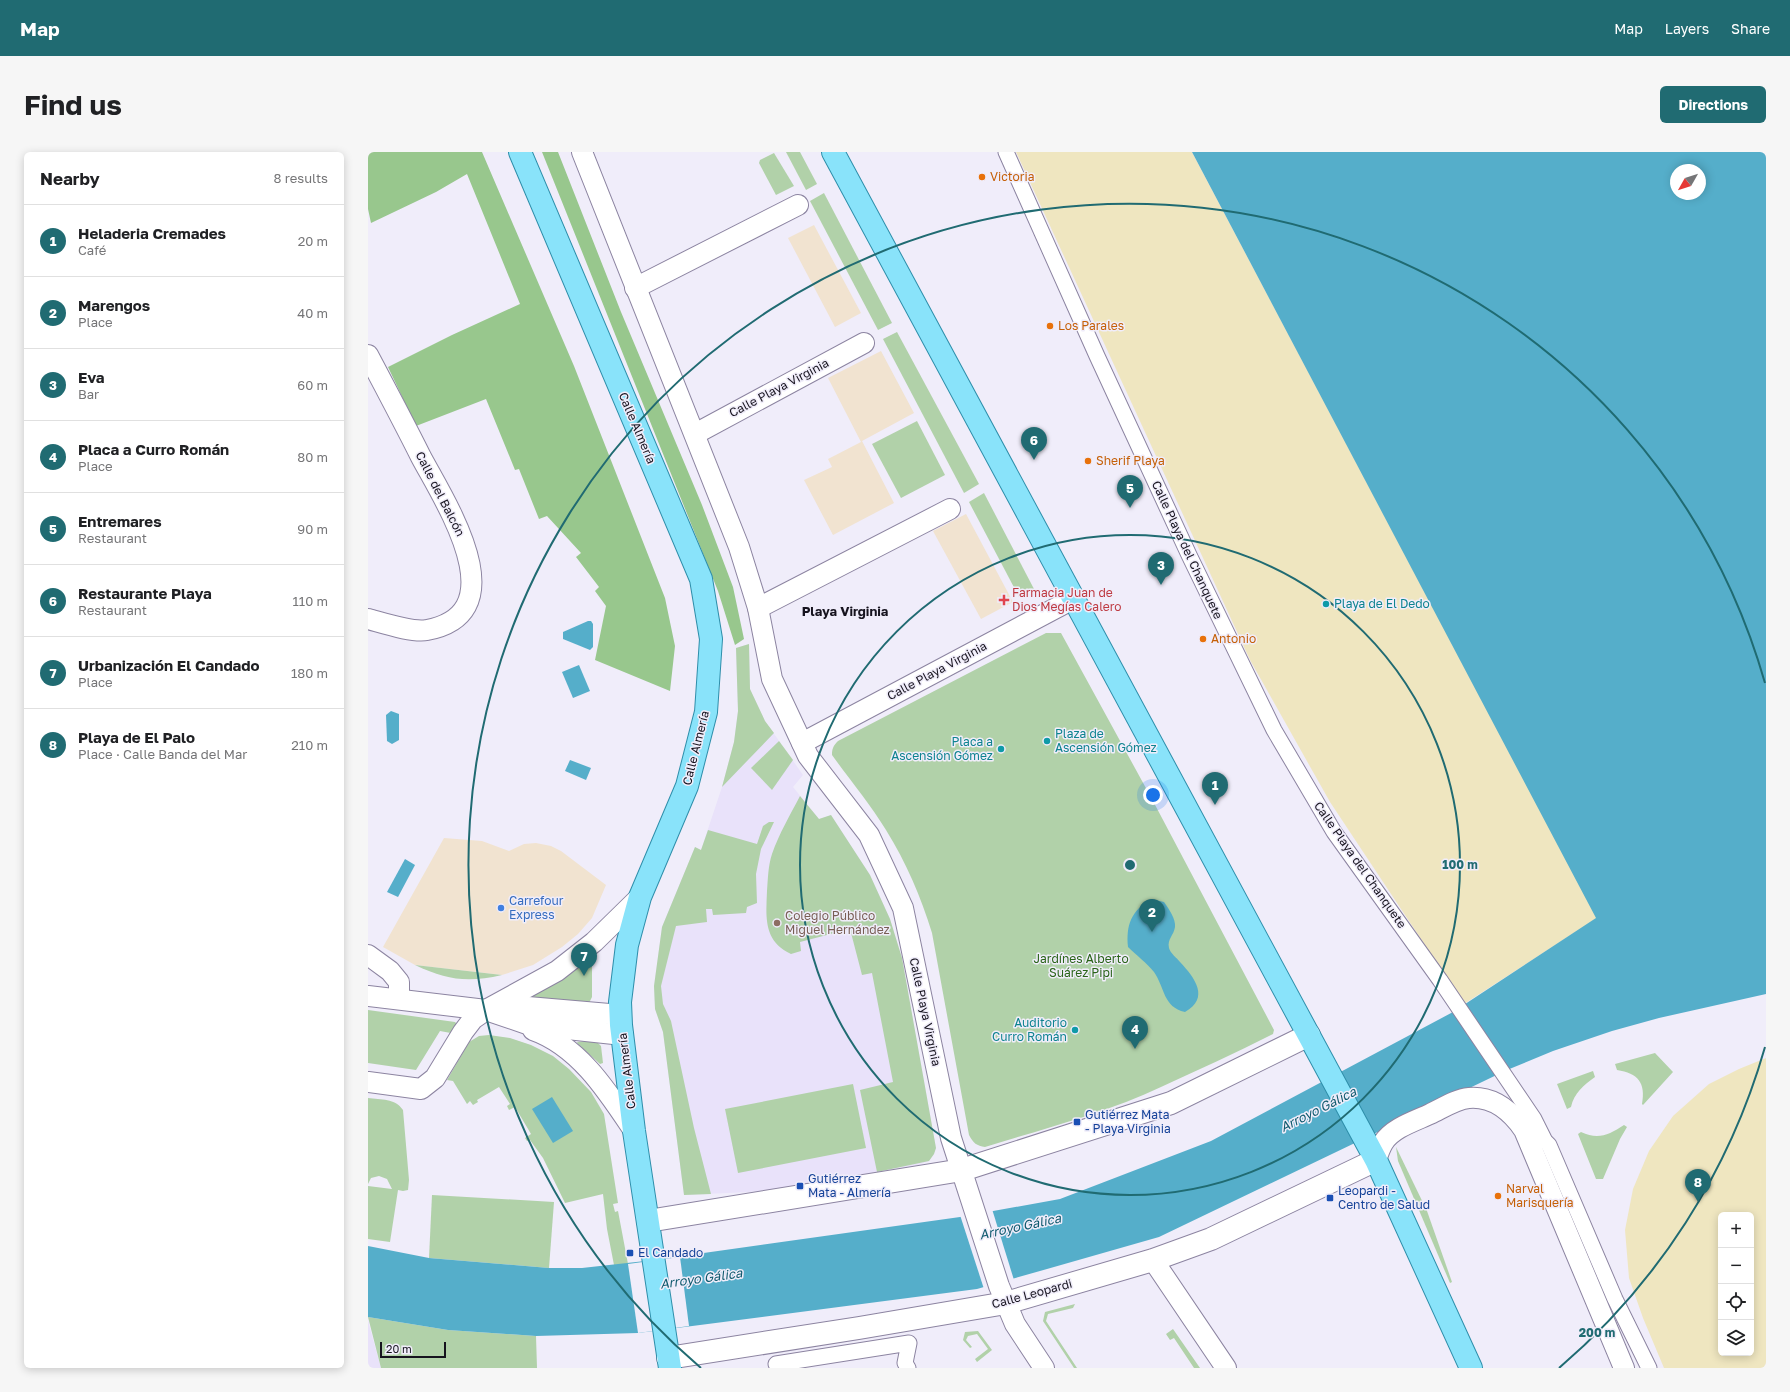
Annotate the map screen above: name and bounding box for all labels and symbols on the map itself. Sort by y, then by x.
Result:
north arrow [1670,164,1706,200]
place label: Victoria [990,169,1034,184]
marker: Victoria [977,172,987,182]
place label: Los Parales [1058,318,1124,333]
marker: Los Parales [1045,321,1055,331]
street label: Calle Playa Virginia [726,355,831,420]
street label: Calle Almería [616,390,659,466]
pin: 6 [1021,427,1047,460]
street label: Calle del Balcón [413,449,468,539]
place label: Sherif Playa [1096,453,1165,468]
marker: Sherif Playa [1083,456,1093,466]
pin: 5 [1117,475,1143,508]
street label: Calle Playa del Chanquete [1149,478,1226,621]
pin: 3 [1148,552,1174,585]
place label: Farmacia Juan de Dios Megías Calero [1012,585,1122,614]
marker: Farmacia Juan de Dios Megías Calero [999,595,1009,605]
place label: Playa de El Dedo [1334,596,1430,611]
marker: Playa de El Dedo [1321,599,1331,609]
district label: Playa Virginia [802,603,889,619]
place label: Antonio [1211,631,1256,646]
marker: Antonio [1198,634,1208,644]
street label: Calle Playa Virginia [884,638,989,703]
street label: Calle Almería [679,709,712,787]
place label: Plaza de Ascensión Gómez [1055,726,1157,755]
place label: Placa a Ascensión Gómez [891,734,993,763]
marker: Plaza de Ascensión Gómez [1042,736,1052,746]
marker: Placa a Ascensión Gómez [996,744,1006,754]
pin: 1 [1202,772,1228,805]
your location [1143,785,1163,805]
street label: Calle Playa del Chanquete [1311,799,1410,931]
text: 100 m [1442,857,1478,872]
centre of rings [1123,858,1137,872]
place label: Carrefour Express [509,893,564,922]
pin: 2 [1139,899,1165,932]
marker: Carrefour Express [496,903,506,913]
place label: Colegio Público Miguel Hernández [785,908,890,937]
marker: Colegio Público Miguel Hernández [772,918,782,928]
pin: 7 [571,943,597,976]
park label: Jardínes Alberto Suárez Pipi [1033,951,1129,980]
street label: Calle Playa Virginia [907,956,944,1068]
place label: Auditorio Curro Román [992,1015,1067,1044]
pin: 4 [1122,1016,1148,1049]
marker: Auditorio Curro Román [1070,1025,1080,1035]
street label: Calle Almería [614,1032,639,1110]
water label: Arroyo Gálica [1277,1083,1359,1135]
place label: Gutiérrez Mata - Playa Virginia [1085,1107,1171,1136]
marker: Gutiérrez Mata - Playa Virginia [1072,1117,1082,1127]
pin: 8 [1685,1169,1711,1202]
place label: Gutiérrez Mata - Almería [808,1171,891,1200]
marker: Gutiérrez Mata - Almería [795,1181,805,1191]
place label: Narval Marisquería [1506,1181,1574,1210]
place label: Leopardi - Centro de Salud [1338,1183,1430,1212]
marker: Narval Marisquería [1493,1191,1503,1201]
marker: Leopardi - Centro de Salud [1325,1193,1335,1203]
water label: Arroyo Gálica [978,1209,1063,1242]
place label: El Candado [638,1245,703,1260]
marker: El Candado [625,1248,635,1258]
water label: Arroyo Gálica [659,1264,744,1292]
street label: Calle Leopardi [990,1276,1074,1311]
text: 200 m [1579,1325,1615,1340]
scale bar [380,1340,446,1359]

